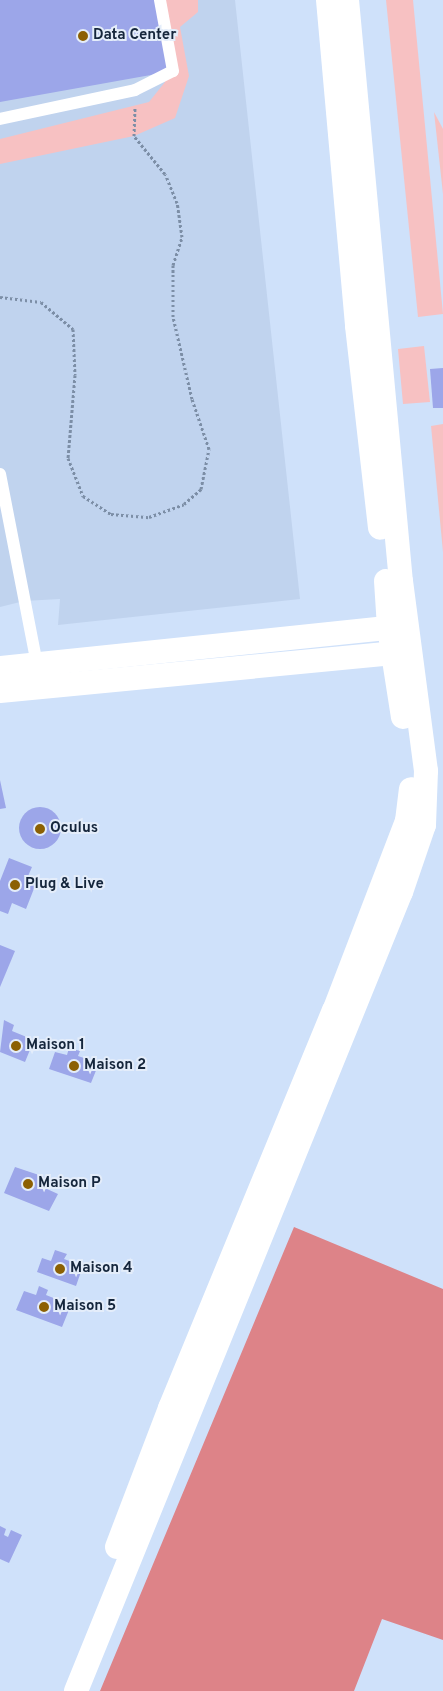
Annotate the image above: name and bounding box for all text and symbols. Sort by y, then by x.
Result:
place label: Data Center [93,27,176,45]
marker: Data Center [77,30,89,42]
place label: Oculus [50,820,98,838]
marker: Oculus [34,823,46,835]
place label: Plug & Live [25,876,104,894]
marker: Plug & Live [9,879,21,891]
place label: Maison 1 [26,1037,85,1055]
marker: Maison 1 [10,1040,22,1052]
place label: Maison 2 [84,1057,146,1075]
marker: Maison 2 [68,1060,80,1072]
place label: Maison P [38,1175,101,1193]
marker: Maison P [22,1178,34,1190]
place label: Maison 4 [70,1260,133,1278]
marker: Maison 4 [54,1263,66,1275]
place label: Maison 5 [54,1298,116,1316]
marker: Maison 5 [38,1301,50,1313]

